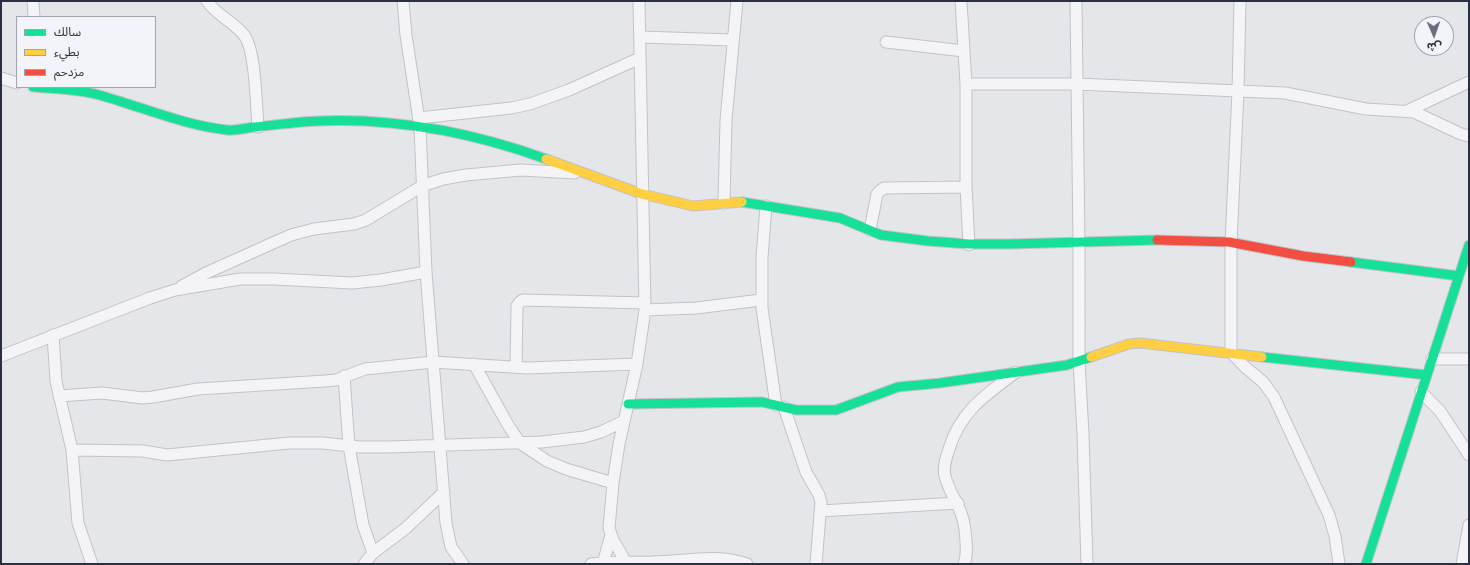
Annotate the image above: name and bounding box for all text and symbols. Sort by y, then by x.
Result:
legend [16,16,156,88]
north arrow [1414,16,1454,56]
text: سالك [54,25,81,39]
text: ش [1427,41,1442,53]
text: بطيء [54,45,80,59]
text: مزدحم [54,65,84,79]

